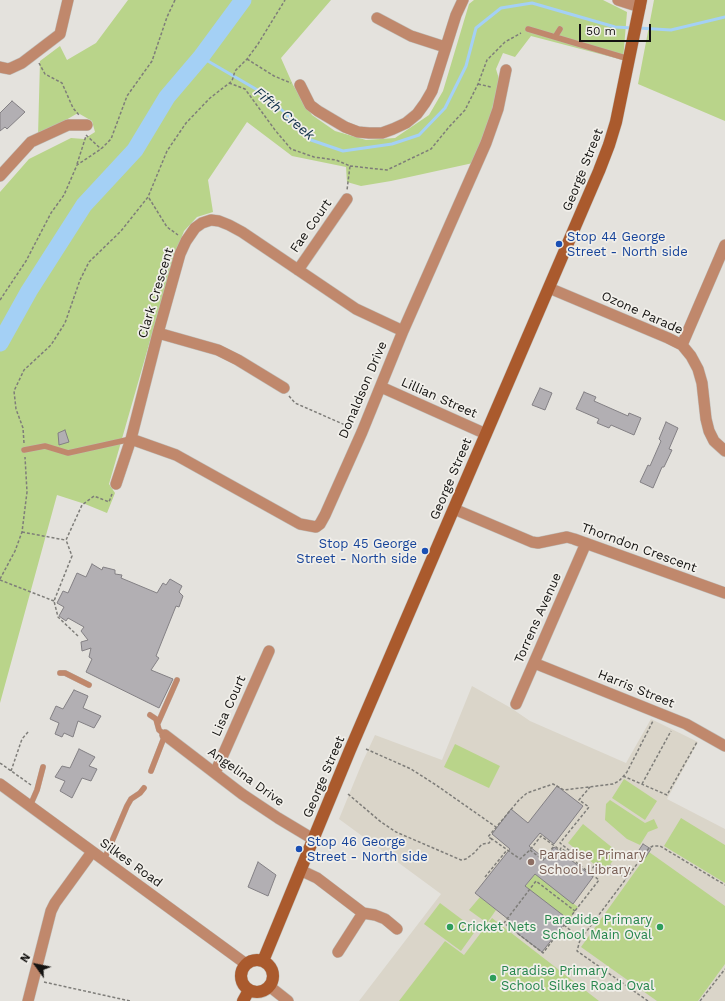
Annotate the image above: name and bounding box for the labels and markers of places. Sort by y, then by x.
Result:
place label: Stop 44 George Street - North side [567,229,688,260]
marker: Stop 44 George Street - North side [554,239,564,249]
place label: Stop 45 George Street - North side [296,536,417,567]
marker: Stop 45 George Street - North side [420,546,430,556]
place label: Stop 46 George Street - North side [307,834,428,865]
marker: Stop 46 George Street - North side [294,844,304,854]
place label: Paradise Primary School Library [539,847,646,878]
marker: Paradise Primary School Library [526,857,536,867]
place label: Paradide Primary School Main Oval [542,912,652,943]
place label: Cricket Nets [458,919,536,935]
marker: Cricket Nets [445,922,455,932]
marker: Paradide Primary School Main Oval [655,922,665,932]
place label: Paradise Primary School Silkes Road Oval [501,963,654,994]
marker: Paradise Primary School Silkes Road Oval [488,973,498,983]

